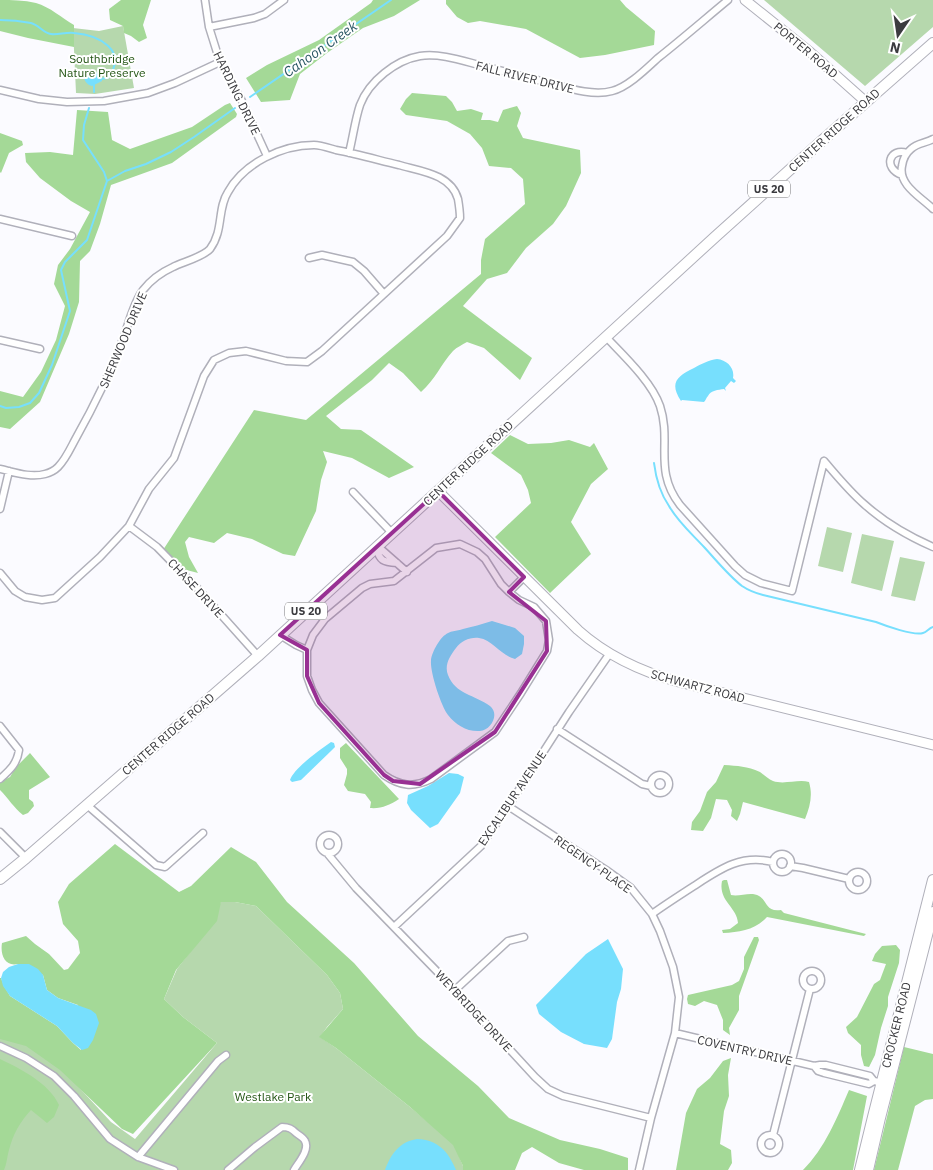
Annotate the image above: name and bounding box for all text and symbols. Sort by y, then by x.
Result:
north arrow [873,10,923,60]
water label: Cahoon Creek [280,17,361,81]
street label: PORTER ROAD [771,19,841,81]
text: N [888,38,902,58]
street label: HARDING DRIVE [210,49,264,137]
park label: Southbridge Nature Preserve [58,51,146,80]
street label: FALL RIVER DRIVE [474,58,576,96]
street label: CENTER RIDGE ROAD [785,85,883,175]
road number: US 20 [748,180,790,198]
street label: SHERWOOD DRIVE [96,289,150,391]
street label: CENTER RIDGE ROAD [420,417,516,509]
street label: CHASE DRIVE [165,555,227,621]
road number: US 20 [285,602,327,620]
street label: SCHWARTZ ROAD [649,666,747,706]
street label: CENTER RIDGE ROAD [119,690,217,778]
street label: EXCALIBUR AVENUE [475,747,549,849]
street label: REGENCY PLACE [551,832,635,896]
street label: WEYBRIDGE DRIVE [432,967,516,1055]
street label: CROCKER ROAD [878,981,914,1069]
street label: COVENTRY DRIVE [696,1032,794,1068]
park label: Westlake Park [235,1089,312,1104]

